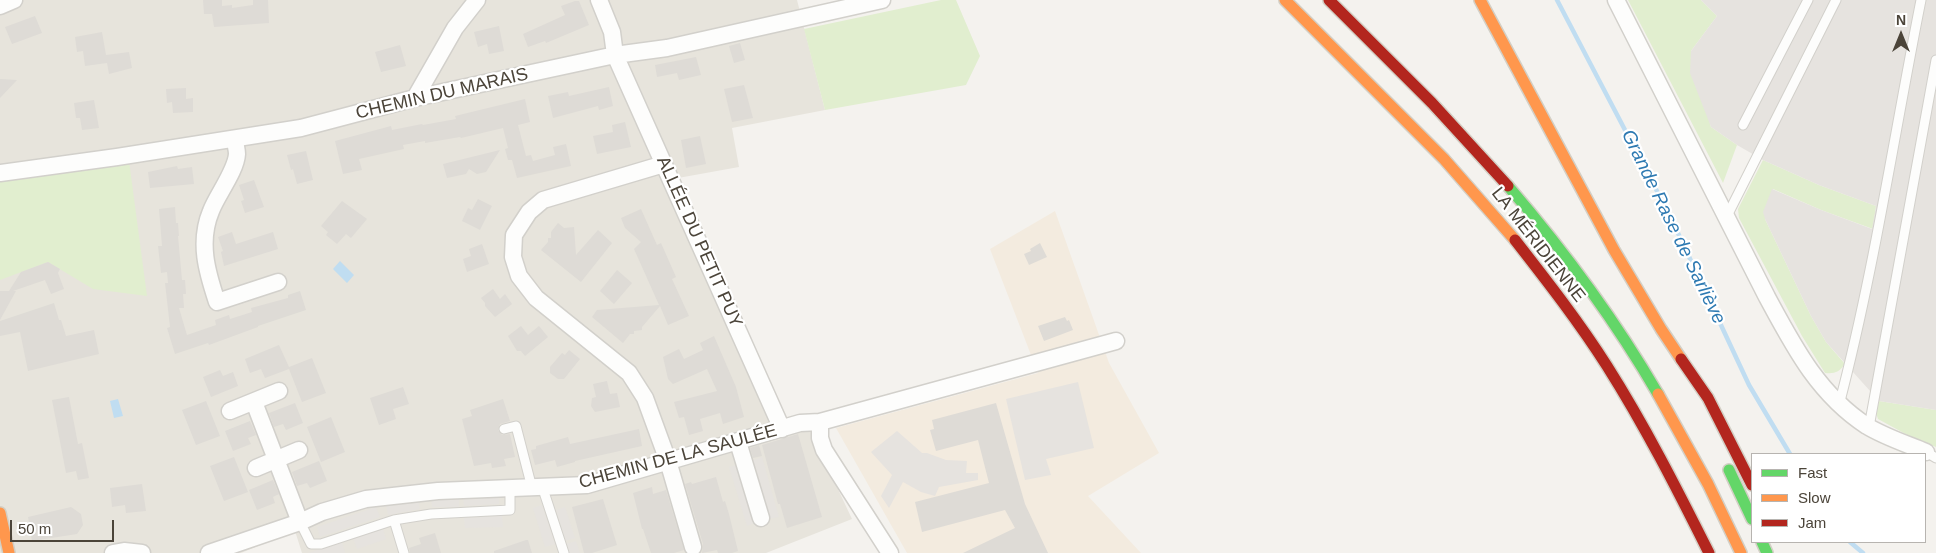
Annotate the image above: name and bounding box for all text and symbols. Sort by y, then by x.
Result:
north arrow [1876,10,1926,60]
text: N [1896,12,1906,28]
street label: CHEMIN DU MARAIS [354,64,530,124]
water label: Grande Rase de Sarliève [1616,126,1730,328]
street label: ALLÉE DU PETIT PUY [651,153,747,331]
street label: LA MÉRIDIENNE [1486,183,1590,307]
street label: CHEMIN DE LA SAULÉE [577,420,779,494]
legend [1751,453,1926,543]
text: Fast [1798,464,1827,481]
text: Slow [1798,489,1831,506]
scale bar [12,510,116,542]
text: Jam [1798,514,1826,531]
text: 50 m [18,520,51,537]

